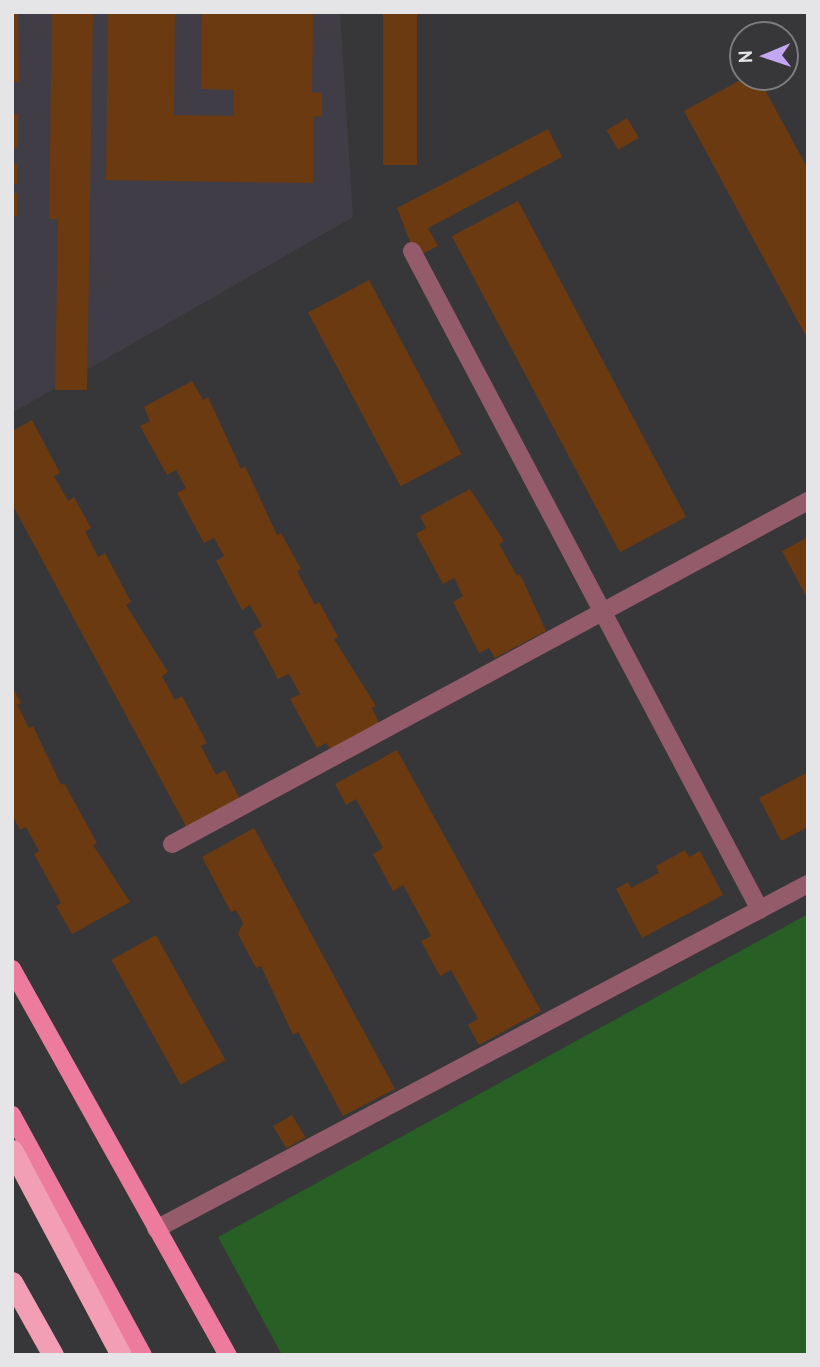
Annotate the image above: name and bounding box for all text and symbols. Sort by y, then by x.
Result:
north arrow [729,21,799,91]
text: N [733,50,757,63]

